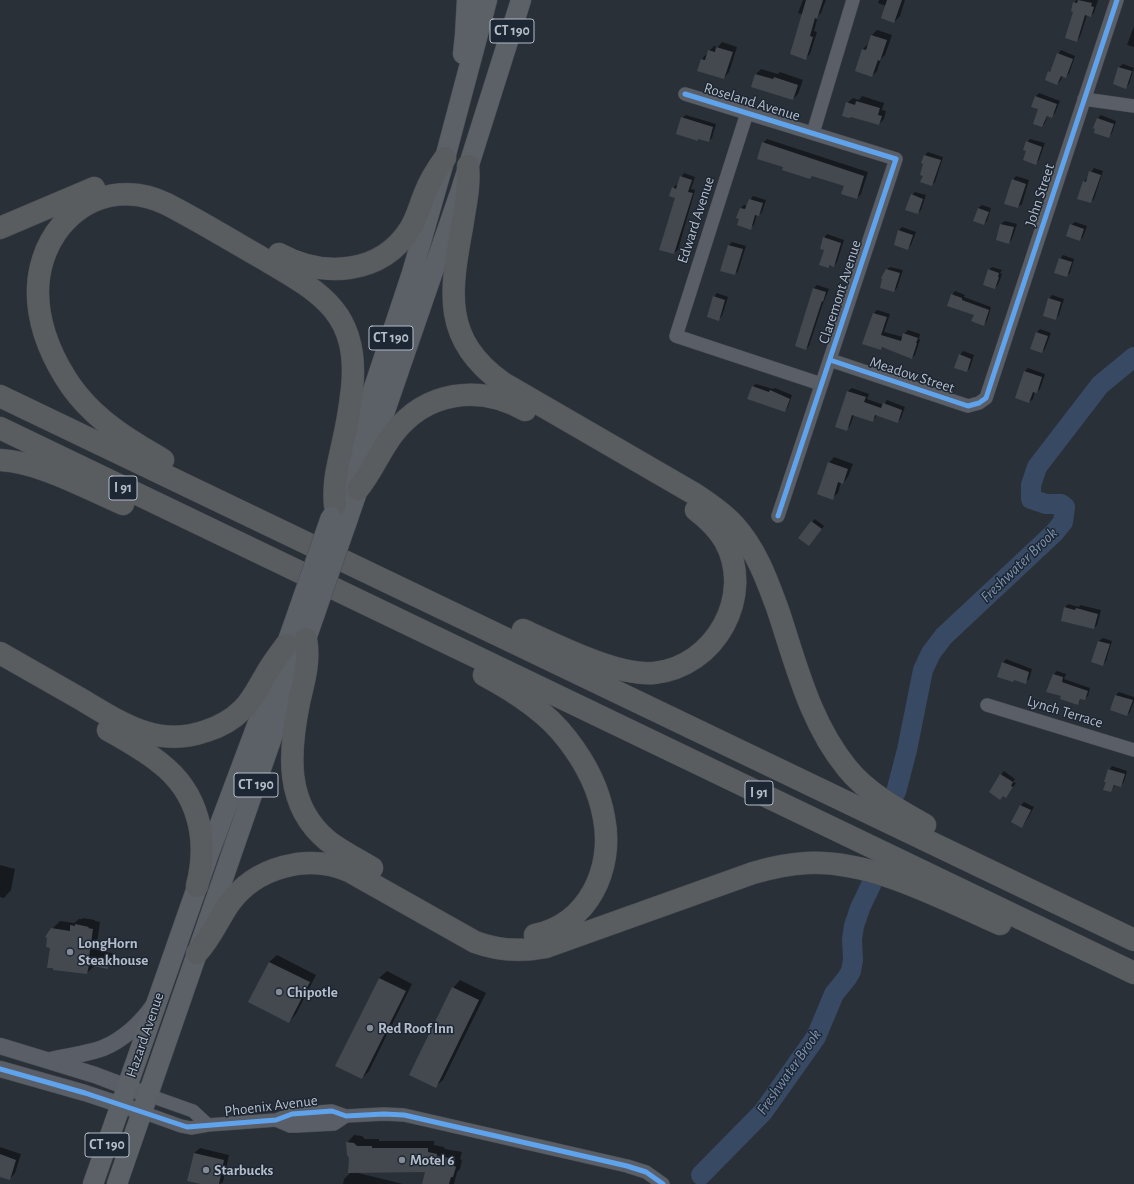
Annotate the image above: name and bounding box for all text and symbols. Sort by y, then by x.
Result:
road number: CT 190 [490,19,534,43]
street label: Roseland Avenue [702,79,802,125]
street label: John Street [1021,161,1059,229]
street label: Edward Avenue [674,174,718,266]
street label: Claremont Avenue [815,238,865,346]
road number: CT 190 [369,326,413,350]
street label: Meadow Street [867,353,957,397]
road number: I 91 [109,476,137,500]
water label: Freshwater Brook [976,523,1062,607]
street label: Lynch Terrace [1025,692,1105,732]
road number: CT 190 [234,773,278,797]
road number: I 91 [745,781,773,805]
place label: LongHorn Steakhouse [78,934,148,969]
marker: LongHorn Steakhouse [65,947,75,957]
place label: Chipotle [287,983,338,1001]
marker: Chipotle [274,987,284,997]
street label: Hazard Avenue [122,990,168,1080]
place label: Red Roof Inn [378,1019,454,1037]
marker: Red Roof Inn [365,1023,375,1033]
water label: Freshwater Brook [752,1026,826,1118]
street label: Phoenix Avenue [223,1091,319,1121]
road number: CT 190 [85,1133,129,1157]
place label: Motel 6 [410,1151,455,1169]
marker: Motel 6 [397,1155,407,1165]
place label: Starbucks [214,1161,273,1179]
marker: Starbucks [201,1165,211,1175]

